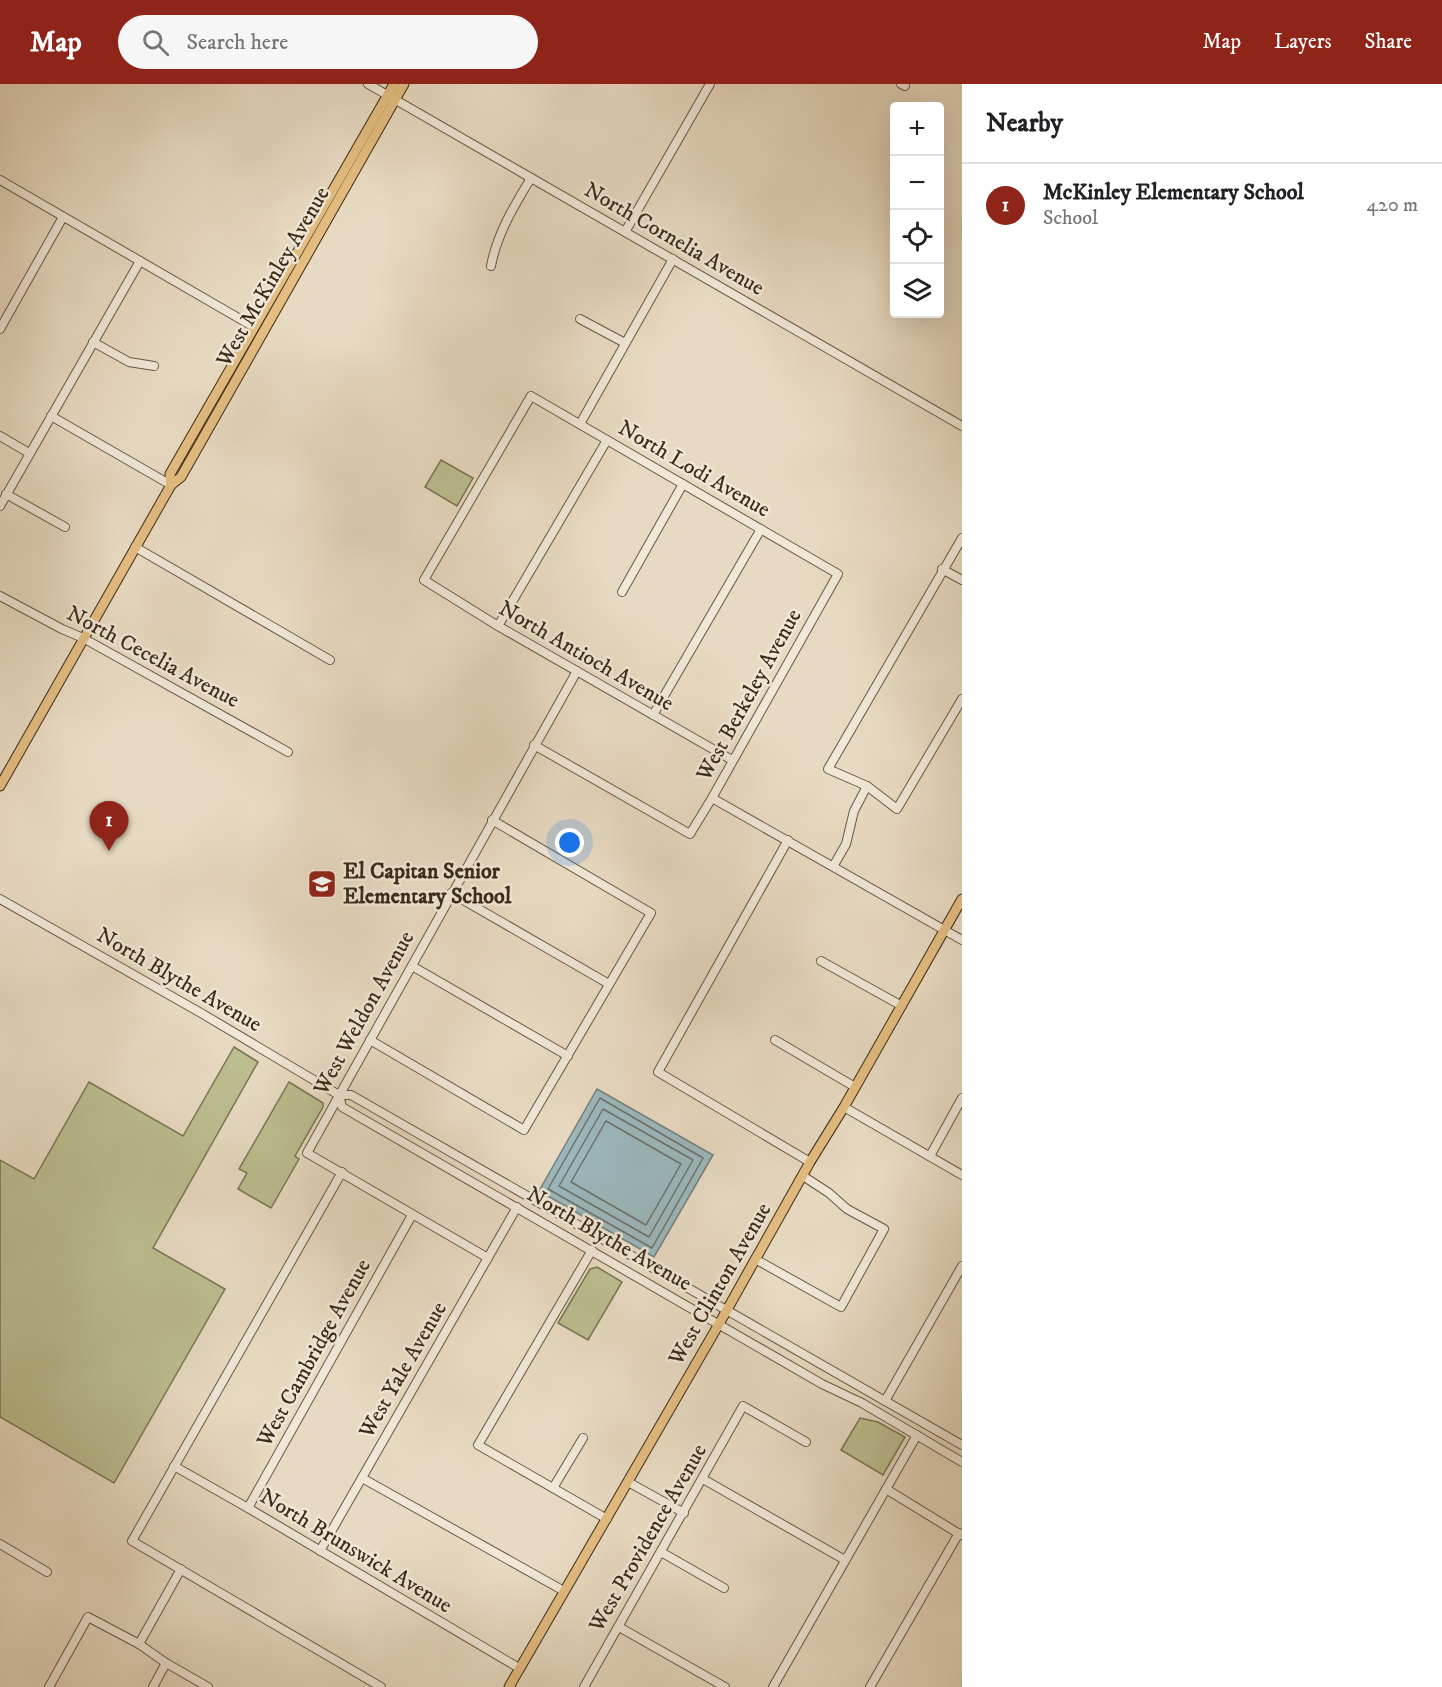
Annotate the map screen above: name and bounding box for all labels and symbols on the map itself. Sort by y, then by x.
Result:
street label: North Cornelia Avenue [579,176,769,302]
street label: West McKinley Avenue [210,182,336,373]
street label: North Lodi Avenue [613,415,775,523]
street label: North Antioch Avenue [494,595,678,717]
street label: North Cecelia Avenue [62,600,244,714]
street label: West Berkeley Avenue [690,604,807,787]
pin: 1 [90,802,128,851]
your location [555,828,584,857]
place label: El Capitan Senior Elementary School [343,858,512,910]
school or university icon: El Capitan Senior Elementary School [306,868,338,900]
street label: North Blythe Avenue [92,922,266,1038]
street label: West Weldon Avenue [307,926,420,1101]
street label: North Blythe Avenue [522,1181,696,1297]
street label: West Clinton Avenue [662,1198,777,1371]
street label: West Cambridge Avenue [251,1254,377,1453]
street label: West Yale Avenue [353,1297,453,1444]
street label: West Providence Avenue [583,1439,713,1638]
street label: North Brunswick Avenue [255,1483,457,1619]

